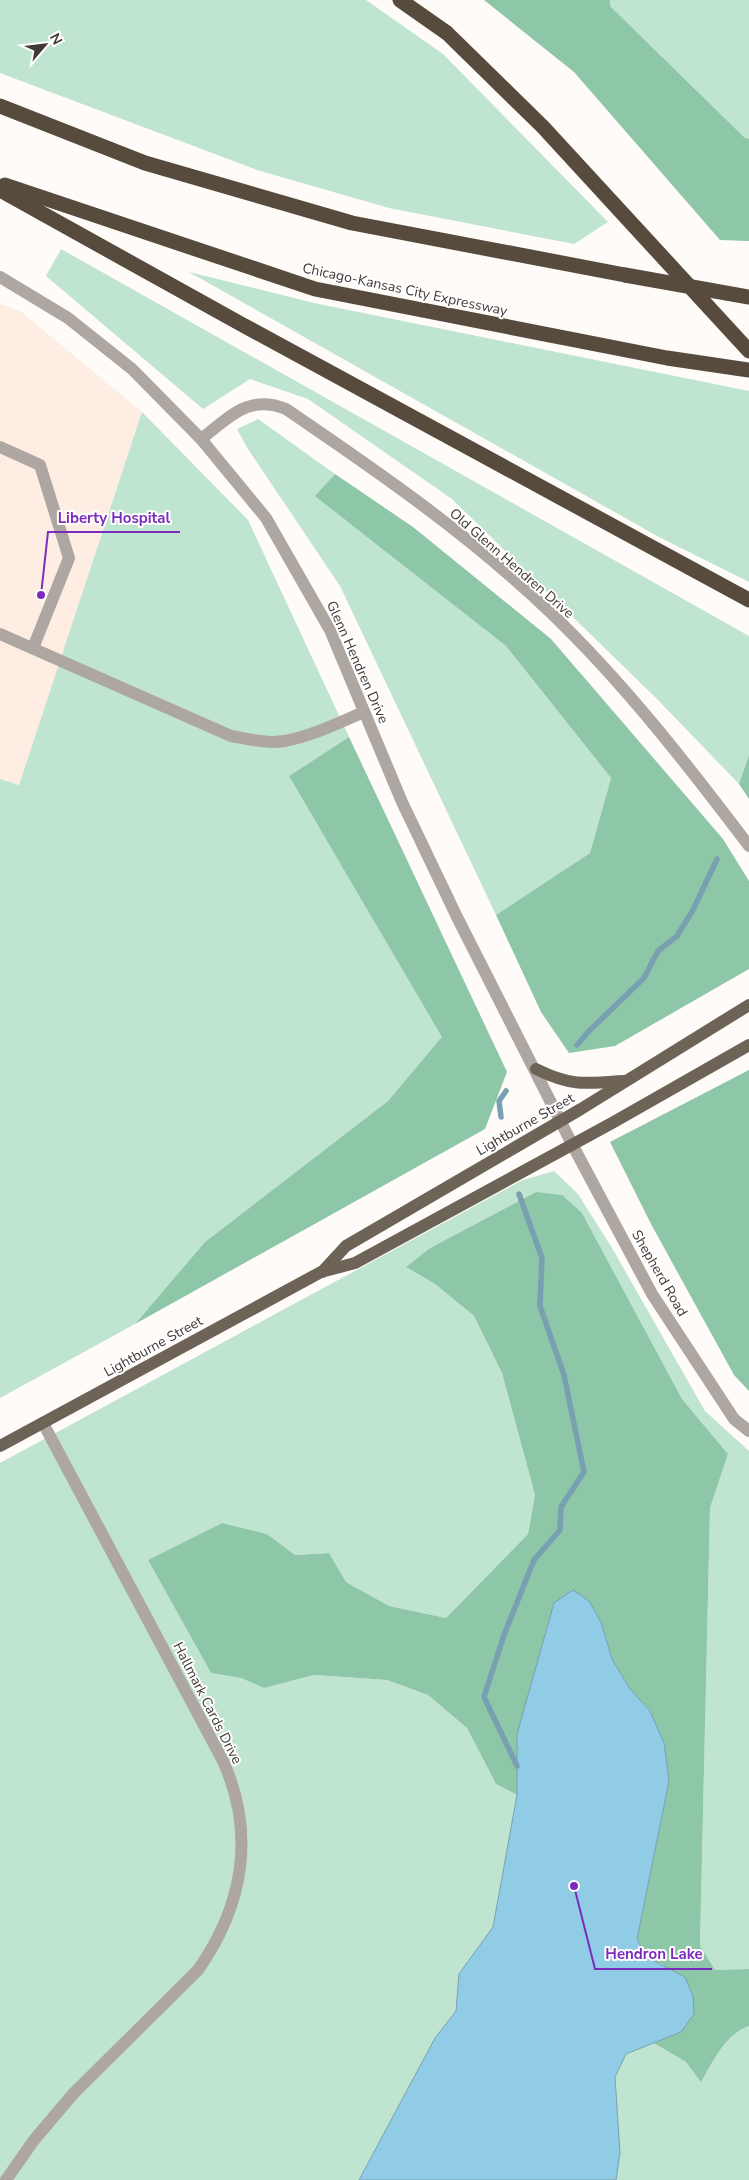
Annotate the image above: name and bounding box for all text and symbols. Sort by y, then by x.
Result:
north arrow [20,20,70,70]
text: N [45,30,67,48]
street label: Chicago-Kansas City Expressway [301,258,510,321]
callout: Liberty Hospital [48,502,180,532]
street label: Old Glenn Hendren Drive [445,504,578,623]
text: Liberty Hospital [58,508,171,528]
street label: Glenn Hendren Drive [322,598,393,727]
street label: Lightburne Street [473,1089,578,1160]
street label: Shepherd Road [627,1227,692,1320]
street label: Lightburne Street [100,1311,206,1381]
street label: Hallmark Cards Drive [169,1639,247,1768]
callout: Hendron Lake [595,1939,712,1969]
text: Hendron Lake [605,1944,703,1964]

